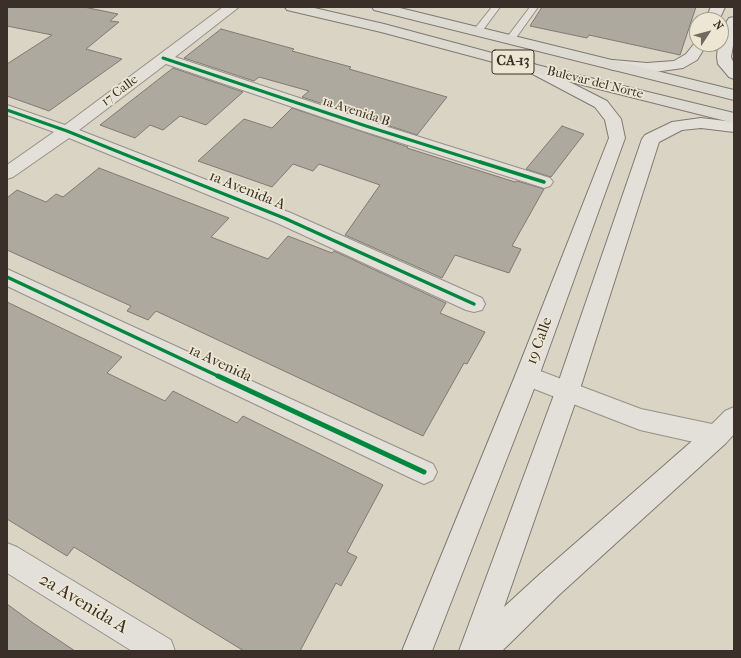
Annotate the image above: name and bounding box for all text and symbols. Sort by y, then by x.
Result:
north arrow [689,12,729,52]
text: N [711,18,726,32]
road number: CA-13 [492,50,534,74]
street label: Bulevar del Norte [545,63,645,103]
street label: 17 Calle [99,72,141,110]
street label: 1a Avenida B [320,94,392,130]
street label: 1a Avenida A [206,168,288,214]
street label: 19 Calle [523,315,557,367]
street label: 1a Avenida [186,342,254,386]
street label: 2a Avenida A [35,569,131,639]

